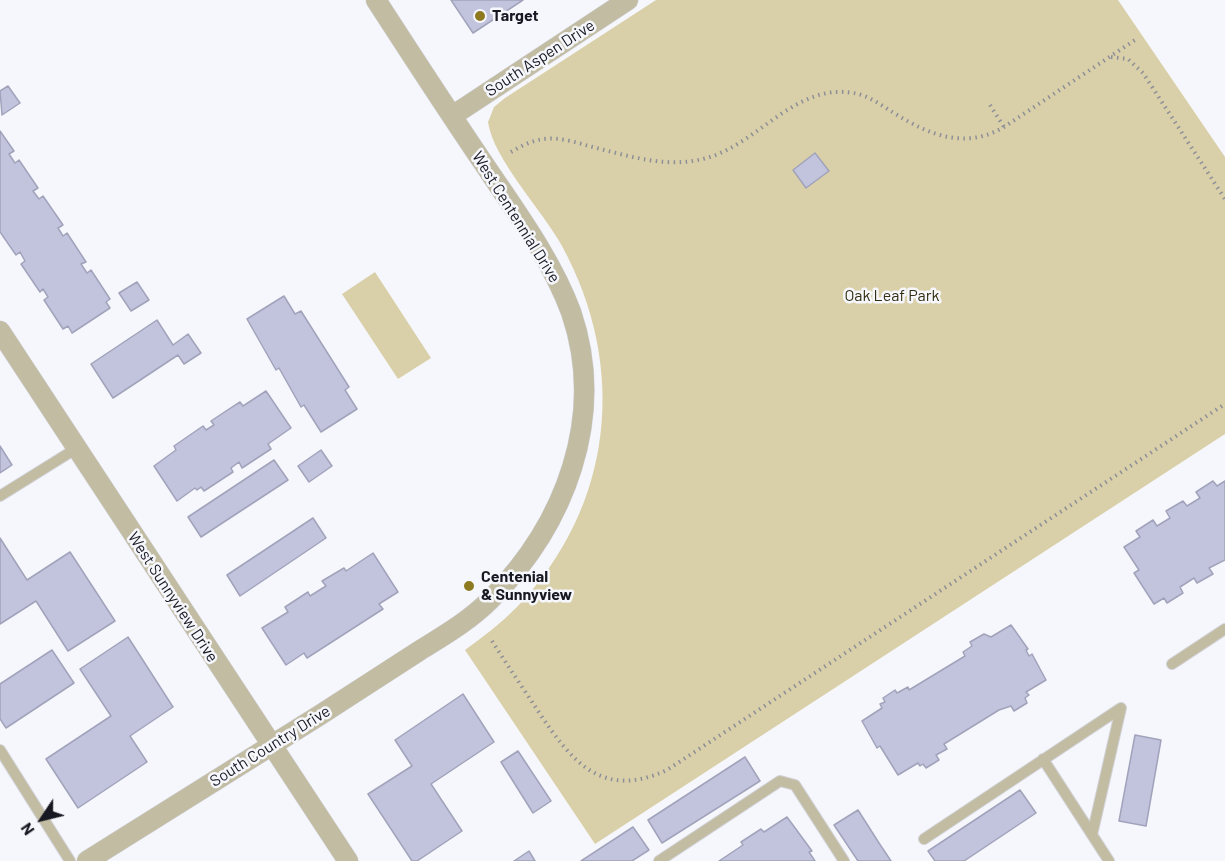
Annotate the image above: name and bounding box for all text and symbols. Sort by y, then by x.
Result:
place label: Target [492,6,539,26]
marker: Target [473,9,487,23]
street label: South Aspen Drive [482,16,598,100]
street label: West Centennial Drive [468,148,564,286]
park label: Oak Leaf Park [844,286,940,306]
street label: West Sunnyview Drive [124,528,222,666]
place label: Centenial & Sunnyview [481,567,572,605]
marker: Centenial & Sunnyview [462,579,476,593]
street label: South Country Drive [206,701,334,791]
north arrow [12,789,72,849]
text: N [16,820,38,839]

